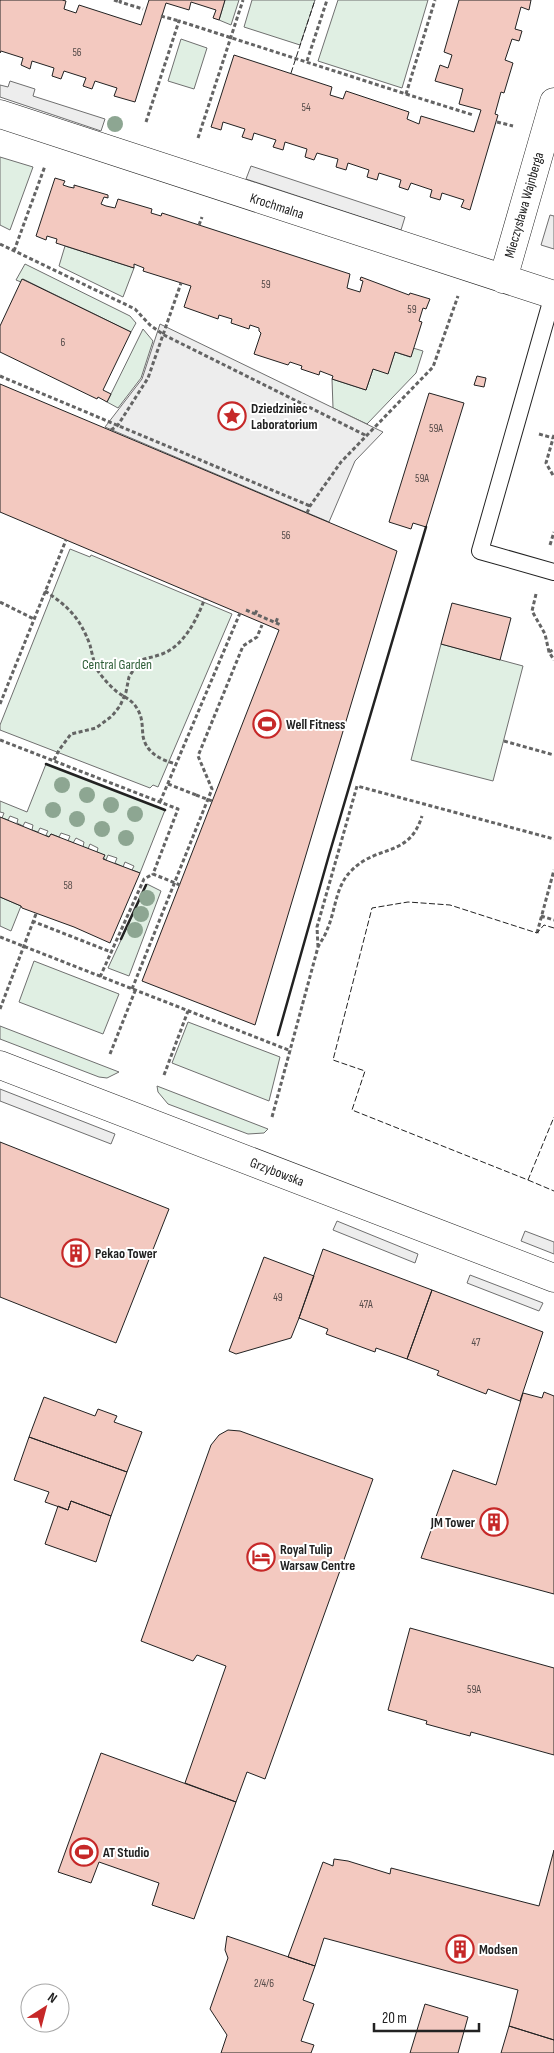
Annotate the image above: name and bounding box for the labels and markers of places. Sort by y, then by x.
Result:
place label: Dziedziniec Laboratorium [251,400,318,433]
place icon: Dziedziniec Laboratorium [217,401,247,431]
sports icon: Well Fitness [252,709,282,739]
place label: Well Fitness [286,716,345,733]
building icon: Pekao Tower [61,1238,91,1268]
place label: Pekao Tower [95,1245,158,1262]
building icon: JM Tower [479,1507,509,1537]
place label: JM Tower [430,1514,476,1531]
place label: Royal Tulip Warsaw Centre [280,1541,355,1574]
hotel icon: Royal Tulip Warsaw Centre [246,1542,276,1572]
sports icon: AT Studio [69,1837,99,1867]
place label: AT Studio [102,1844,149,1861]
building icon: Modsen [445,1934,475,1964]
place label: Modsen [479,1941,518,1958]

